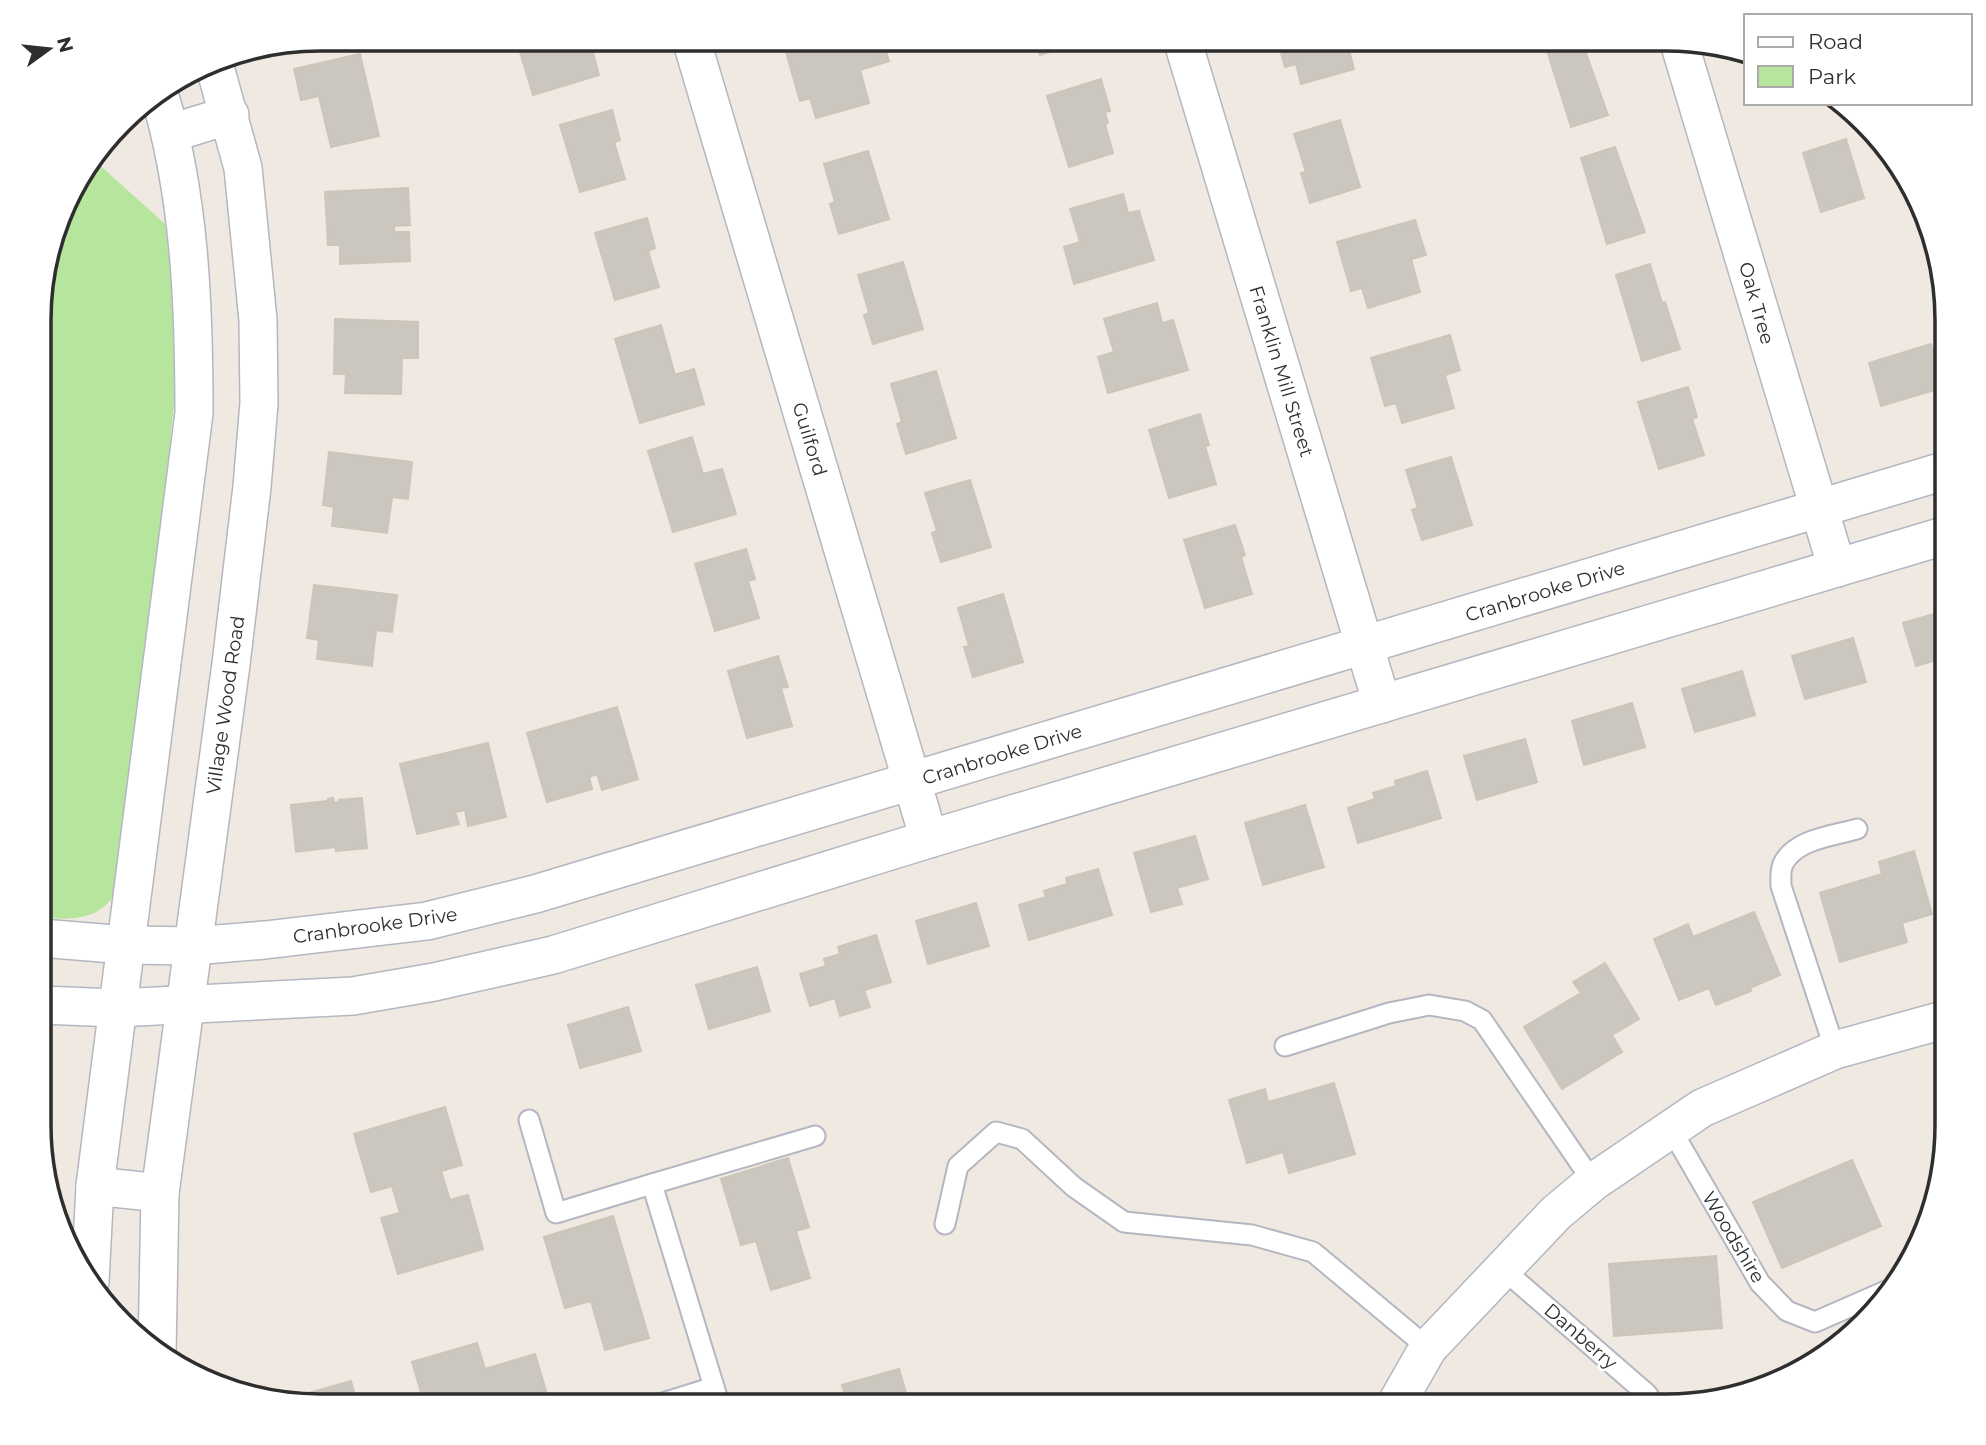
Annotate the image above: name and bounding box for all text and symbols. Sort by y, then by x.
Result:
north arrow [14,14,84,84]
legend [1744,14,1972,105]
text: Road [1808,29,1863,54]
text: N [52,34,78,55]
text: Park [1808,64,1856,89]
street label: Oak Tree [1734,259,1779,347]
street label: Franklin Mill Street [1244,283,1319,460]
street label: Guilford [787,399,832,479]
street label: Cranbrooke Drive [1463,556,1628,627]
street label: Village Wood Road [202,614,249,796]
street label: Cranbrooke Drive [920,719,1085,790]
street label: Cranbrooke Drive [291,903,459,948]
street label: Woodshire [1697,1187,1770,1287]
street label: Danberry [1539,1298,1622,1375]

